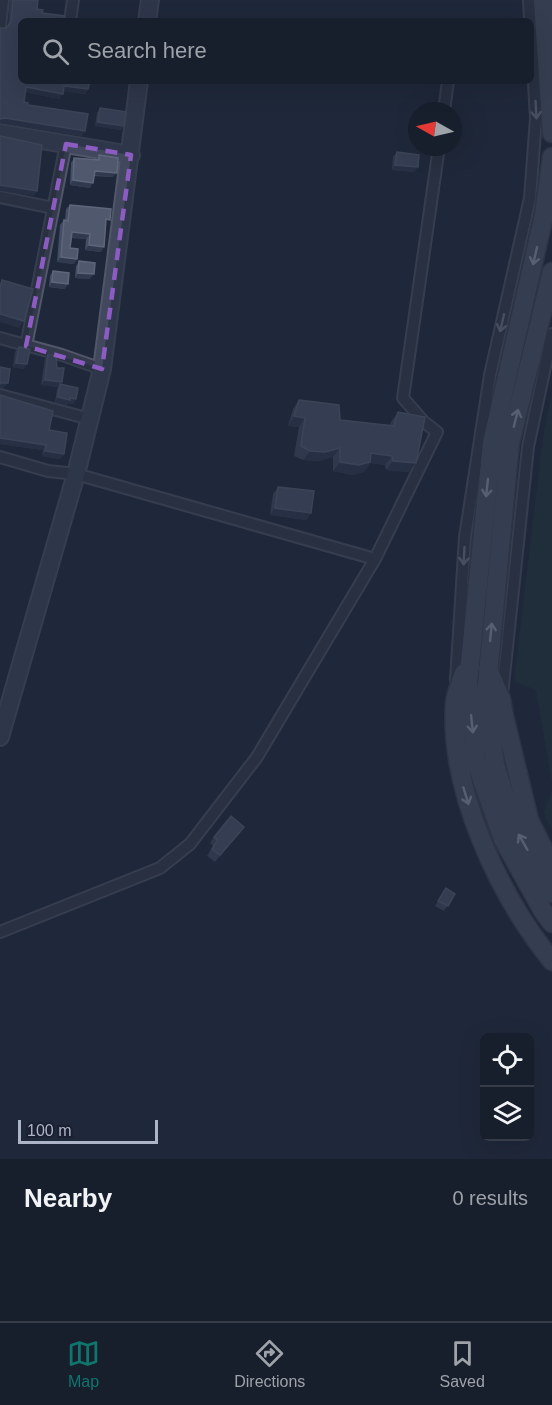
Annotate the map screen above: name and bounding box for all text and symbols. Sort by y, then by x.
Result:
search box [18,18,534,84]
icon: search [39,35,72,68]
text: Search here [87,38,207,63]
one-way arrow [530,99,541,119]
north arrow [408,102,462,156]
one-way arrow [529,246,540,265]
one-way arrow [495,313,507,332]
one-way arrow [510,409,522,428]
one-way arrow [481,477,492,497]
one-way arrow [458,546,469,566]
one-way arrow [485,623,496,643]
one-way arrow [467,713,478,733]
one-way arrow [461,786,472,805]
one-way arrow [517,834,529,851]
map controls [480,1033,534,1141]
button: locate [480,1033,534,1087]
button: layers [480,1087,534,1141]
scale bar [18,1117,158,1144]
text: 100 m [27,1122,71,1139]
text: Nearby [24,1183,112,1213]
text: 0 results [452,1187,528,1209]
tab: Map [67,1337,100,1391]
tab: Directions [234,1337,305,1391]
tab: Saved [440,1337,485,1391]

